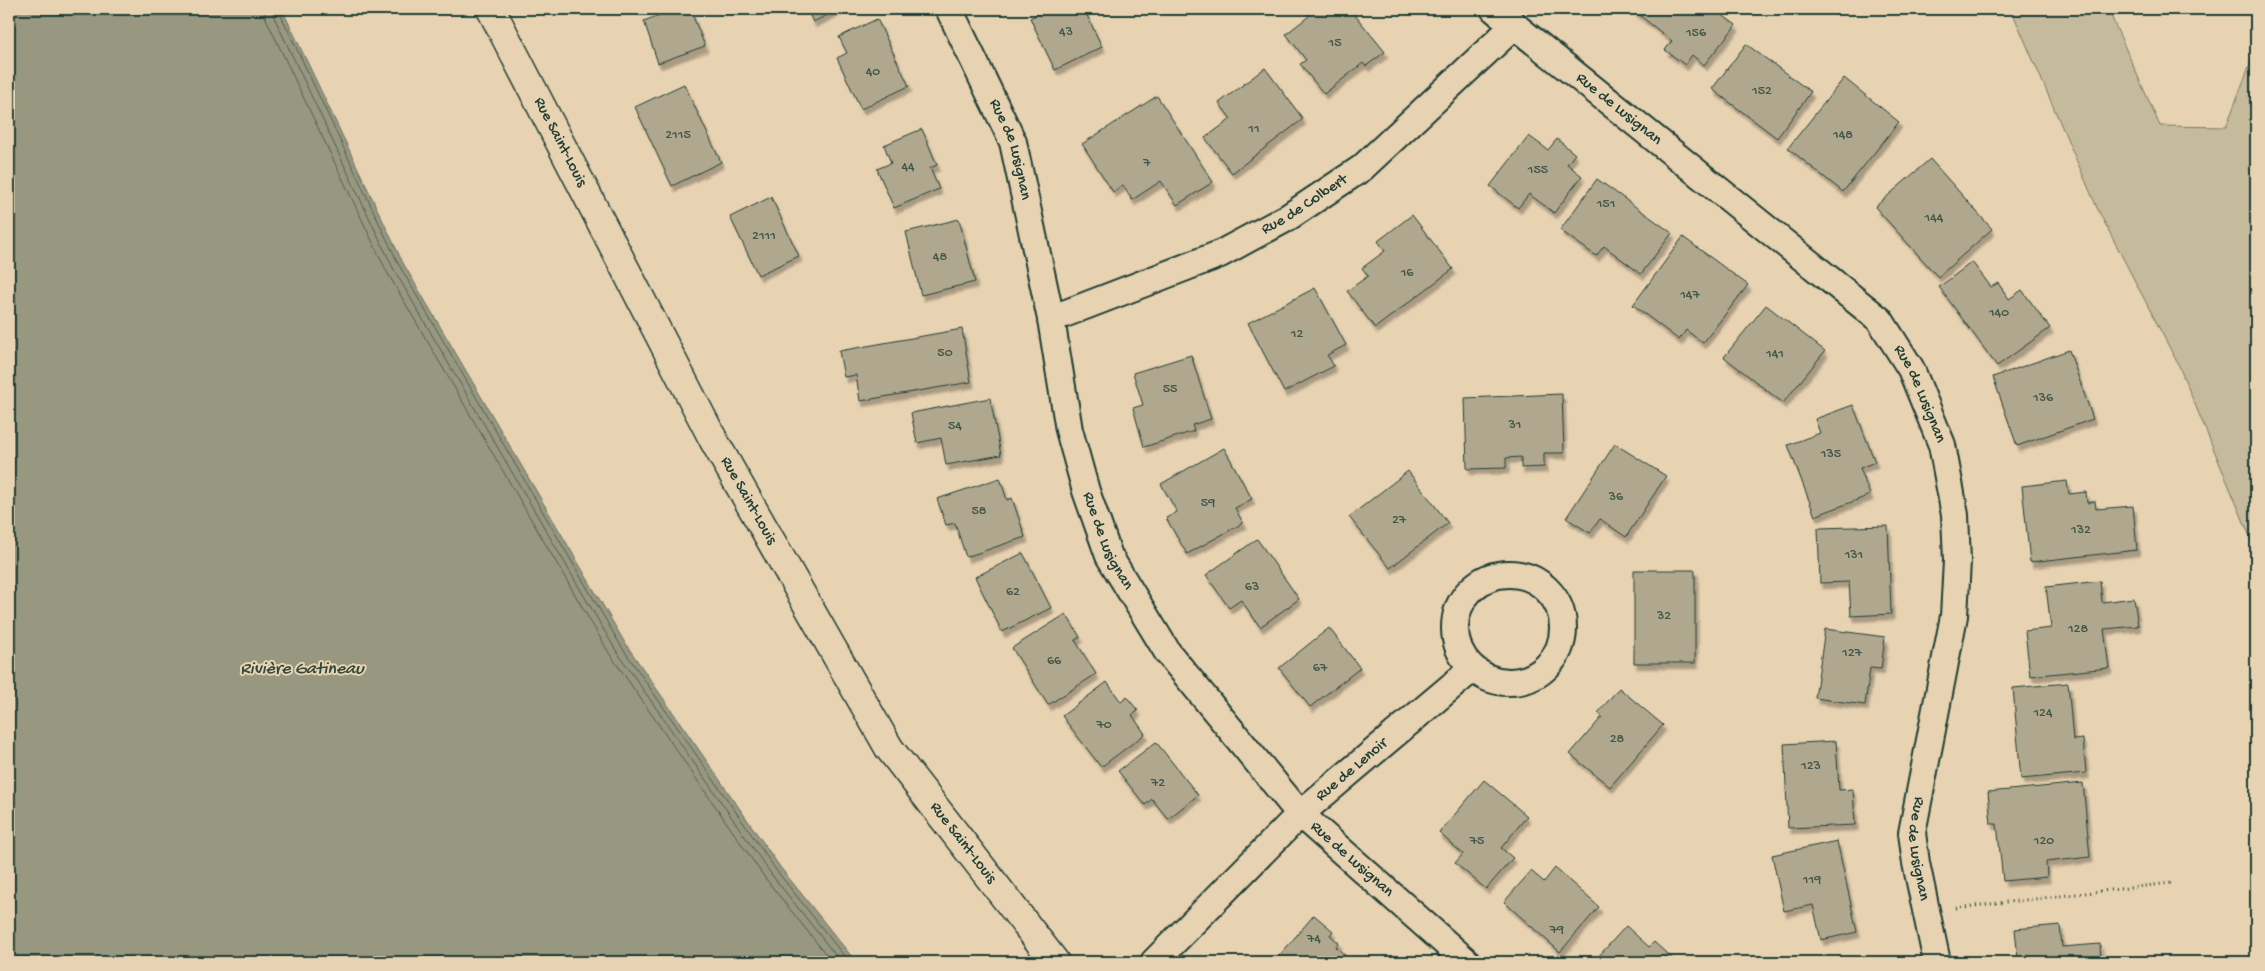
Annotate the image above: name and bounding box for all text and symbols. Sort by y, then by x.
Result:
house number: 43 [1059,24,1073,41]
house number: 156 [1685,25,1707,42]
house number: 15 [1327,35,1342,52]
house number: 40 [866,64,880,81]
street label: Rue de Lusignan [1572,69,1666,150]
house number: 152 [1751,83,1772,100]
street label: Rue Saint-Louis [529,94,591,191]
street label: Rue de Lusignan [984,96,1035,202]
house number: 11 [1247,121,1260,138]
house number: 2115 [665,127,691,144]
house number: 148 [1832,127,1853,144]
house number: 7 [1142,155,1151,172]
house number: 44 [901,159,915,176]
house number: 155 [1527,162,1548,179]
street label: Rue de Colbert [1258,170,1353,239]
house number: 151 [1596,196,1615,213]
house number: 144 [1924,210,1944,227]
house number: 2111 [752,228,776,245]
house number: 48 [933,249,947,266]
house number: 16 [1400,265,1414,282]
house number: 147 [1679,287,1700,304]
house number: 140 [1988,305,2009,322]
house number: 12 [1290,326,1303,343]
street label: Rue de Lusignan [1889,342,1950,446]
house number: 50 [937,345,953,362]
house number: 141 [1765,346,1784,363]
house number: 55 [1163,381,1177,398]
house number: 136 [2032,390,2054,407]
house number: 31 [1508,417,1521,434]
house number: 54 [948,418,962,435]
house number: 135 [1820,446,1841,463]
street label: Rue Saint-Louis [716,453,781,549]
house number: 36 [1608,489,1624,506]
street label: Rue de Lusignan [1078,490,1137,594]
house number: 59 [1201,495,1215,512]
house number: 58 [971,503,987,520]
house number: 27 [1392,512,1407,529]
house number: 132 [2070,522,2091,539]
house number: 131 [1844,547,1863,564]
house number: 63 [1245,579,1259,596]
house number: 62 [1006,584,1020,601]
house number: 32 [1656,608,1671,625]
house number: 128 [2067,621,2088,638]
house number: 127 [1841,645,1863,662]
house number: 66 [1047,653,1062,670]
water label: Rivière Gatineau [240,659,365,680]
house number: 67 [1313,660,1328,677]
house number: 124 [2032,705,2053,722]
house number: 70 [1095,717,1112,734]
house number: 28 [1610,731,1625,748]
street label: Rue de Lenoir [1312,733,1393,806]
house number: 123 [1800,758,1821,775]
house number: 72 [1150,775,1165,792]
street label: Rue de Lusignan [1902,795,1933,903]
street label: Rue Saint-Louis [925,799,1001,889]
street label: Rue de Lusignan [1306,818,1398,902]
house number: 75 [1469,833,1484,850]
house number: 120 [2033,833,2054,850]
house number: 119 [1802,872,1821,889]
house number: 79 [1549,922,1564,939]
house number: 74 [1306,931,1321,948]

